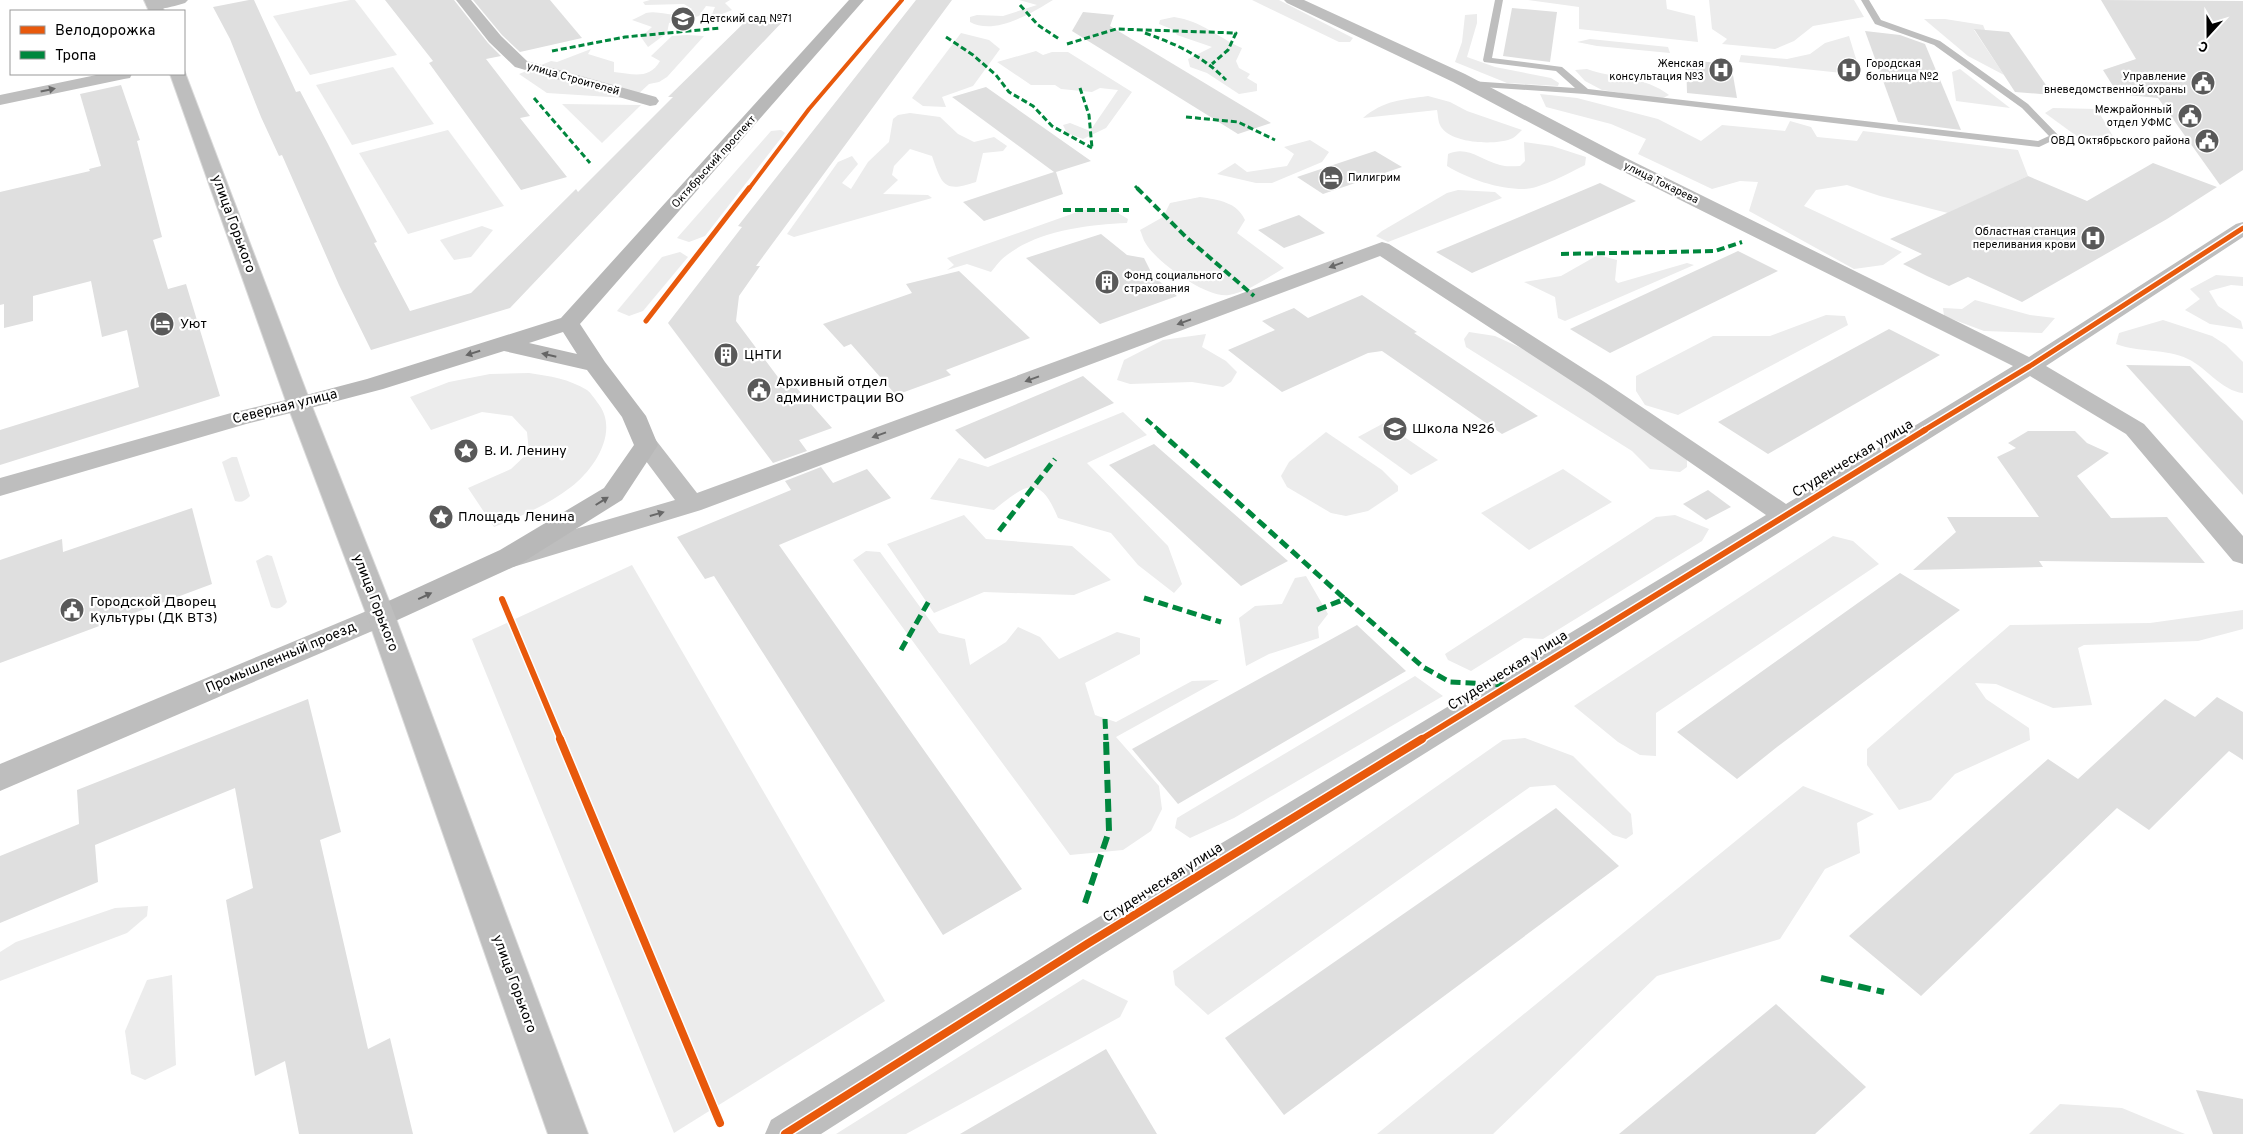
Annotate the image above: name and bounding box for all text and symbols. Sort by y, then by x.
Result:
school or university icon: Детский сад №71 [670,6,696,32]
legend [10,10,185,75]
north arrow [2183,10,2233,60]
place label: Детский сад №71 [700,12,792,26]
text: Велодорожка [55,22,155,41]
text: С [2197,36,2211,55]
text: Тропа [55,47,96,66]
place label: Женская консультация №3 [1609,57,1704,84]
hospital icon: Женская консультация №3 [1708,57,1734,83]
hospital icon: Городская больница №2 [1836,57,1862,83]
place label: Городская больница №2 [1866,57,1939,84]
street label: улица Строителей [525,59,621,99]
place label: Управление вневедомственной охраны [2044,70,2186,97]
public building icon: Управление вневедомственной охраны [2190,70,2216,96]
one-way arrow [40,86,55,94]
place label: Межрайонный отдел УФМС [2095,103,2172,130]
public building icon: Межрайонный отдел УФМС [2177,103,2203,129]
street label: Октябрьский проспект [669,113,759,211]
public building icon: ОВД Октябрьского района [2194,128,2220,154]
place label: ОВД Октябрьского района [2050,134,2190,148]
street label: улица Токарева [1621,159,1701,207]
hotel icon: Пилигрим [1318,165,1344,191]
place label: Пилигрим [1348,171,1400,185]
street label: улица Горького [207,173,259,275]
place label: Областная станция переливания крови [1973,225,2076,252]
hospital icon: Областная станция переливания крови [2080,225,2106,251]
one-way arrow [1328,261,1343,269]
building icon: Фонд социального страхования [1094,269,1120,295]
place label: Фонд социального страхования [1124,269,1223,296]
hotel icon: Уют [149,311,175,337]
place label: Уют [180,316,207,333]
one-way arrow [1176,318,1191,326]
building icon: ЦНТИ [713,342,739,368]
place label: ЦНТИ [744,347,782,364]
one-way arrow [465,350,480,358]
one-way arrow [542,351,557,359]
place label: Архивный отдел администрации ВО [776,374,904,407]
one-way arrow [1024,376,1039,383]
public building icon: Архивный отдел администрации ВО [746,377,772,403]
street label: Северная улица [231,386,339,428]
school or university icon: Школа №26 [1382,416,1408,442]
street label: Студенческая улица [1790,416,1916,502]
place label: Школа №26 [1412,421,1495,438]
one-way arrow [872,432,887,439]
place icon: В. И. Ленину [453,438,479,464]
place label: В. И. Ленину [484,443,567,460]
one-way arrow [595,496,608,506]
place icon: Площадь Ленина [428,504,454,530]
place label: Площадь Ленина [458,509,575,526]
one-way arrow [650,509,665,517]
street label: улица Горького [349,552,401,654]
one-way arrow [418,591,432,599]
place label: Городской Дворец Культуры (ДК ВТЗ) [90,594,217,627]
public building icon: Городской Дворец Культуры (ДК ВТЗ) [59,597,85,623]
street label: Промышленный проезд [203,619,359,697]
street label: Студенческая улица [1445,627,1571,715]
street label: Студенческая улица [1100,839,1226,927]
street label: улица Горького [488,933,540,1035]

